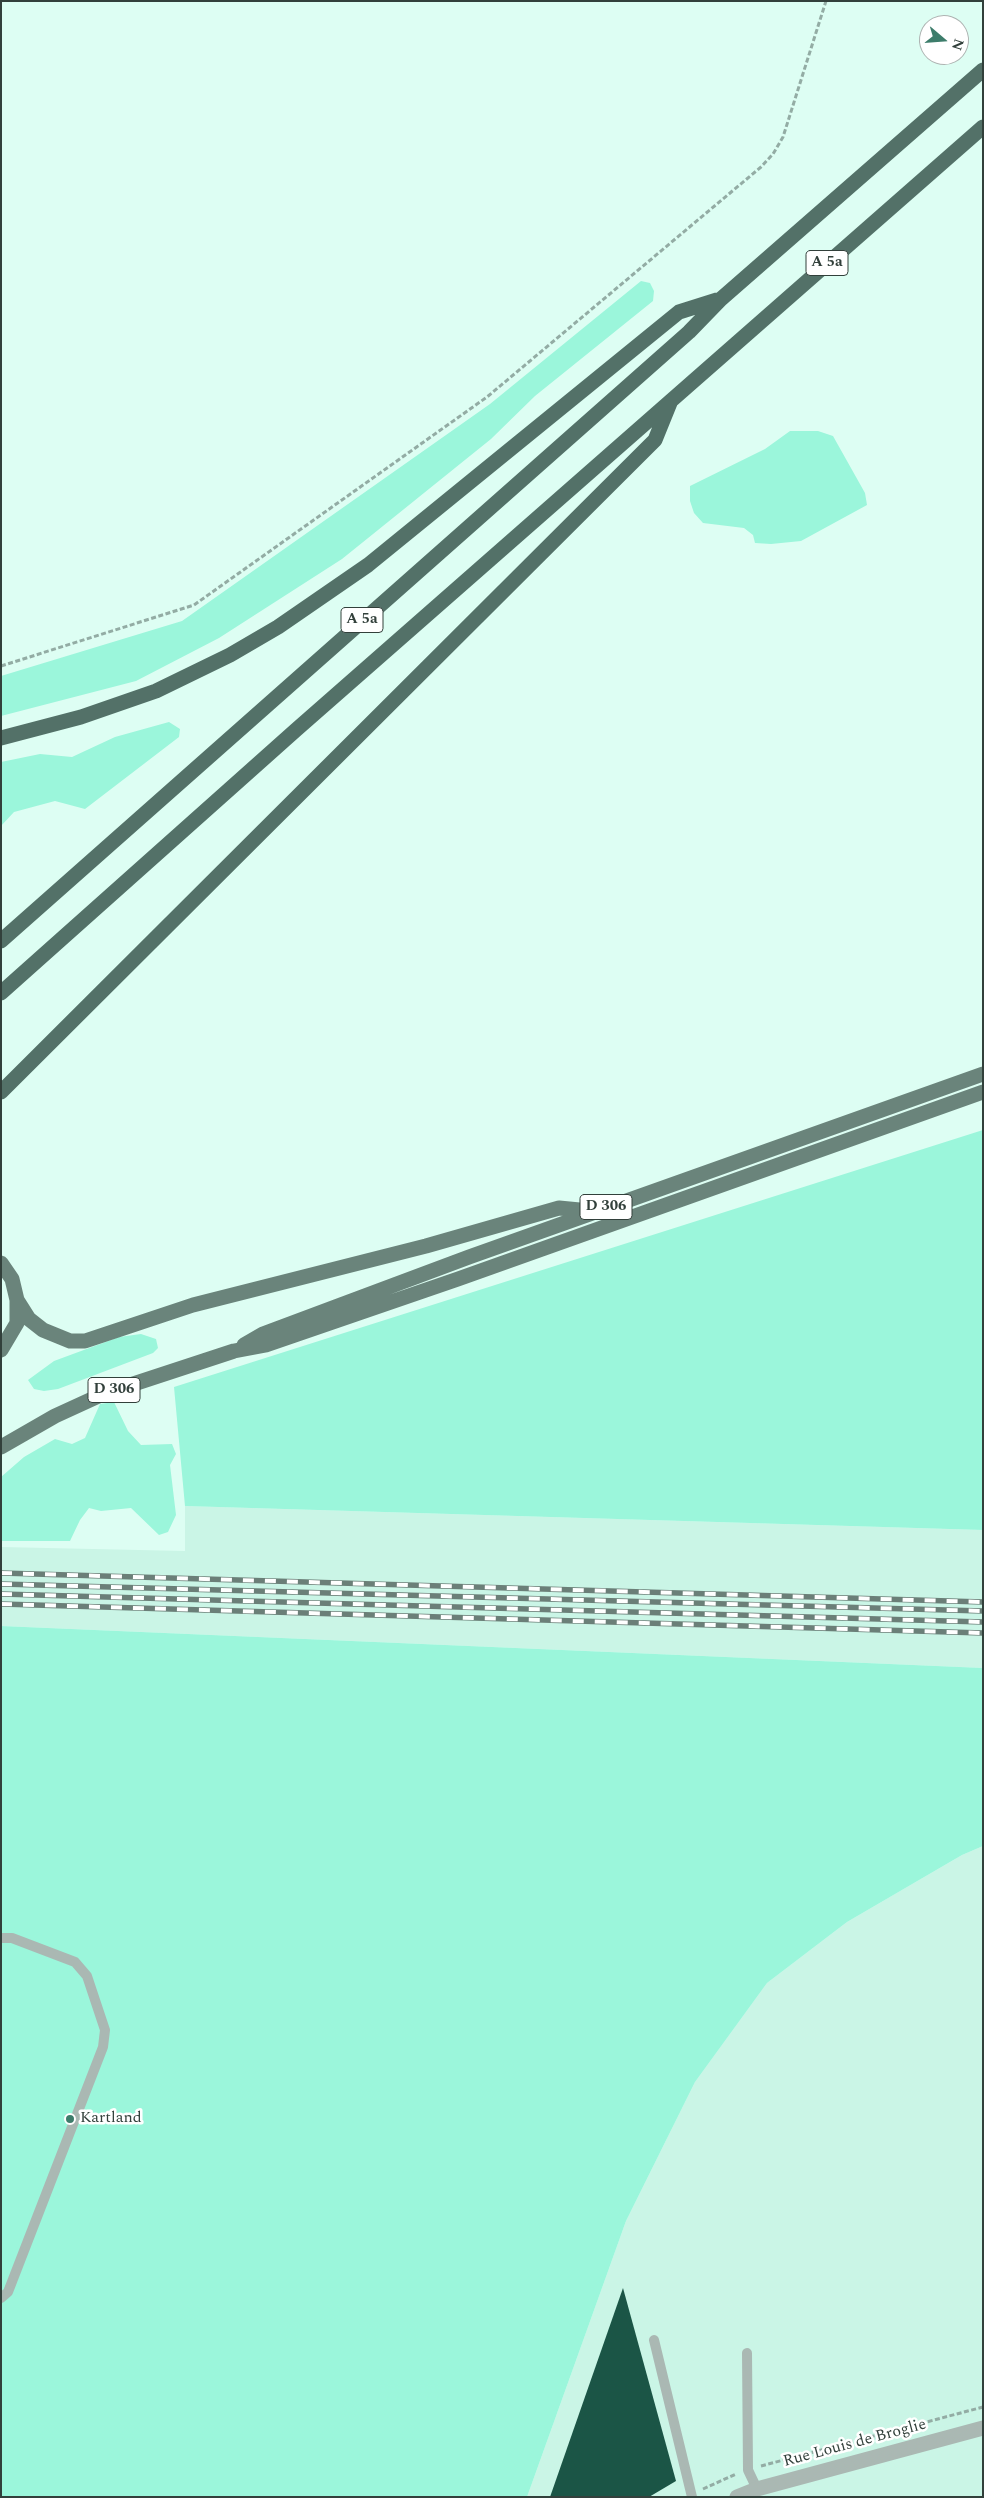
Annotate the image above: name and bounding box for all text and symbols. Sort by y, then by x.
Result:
north arrow [919,15,969,65]
text: N [946,36,970,53]
road number: A 5a [806,250,848,276]
road number: A 5a [341,608,383,632]
road number: D 306 [580,1194,632,1220]
road number: D 306 [88,1378,140,1402]
place label: Kartland [80,2109,142,2129]
marker: Kartland [64,2113,76,2125]
street label: Rue Louis de Broglie [781,2416,929,2472]

